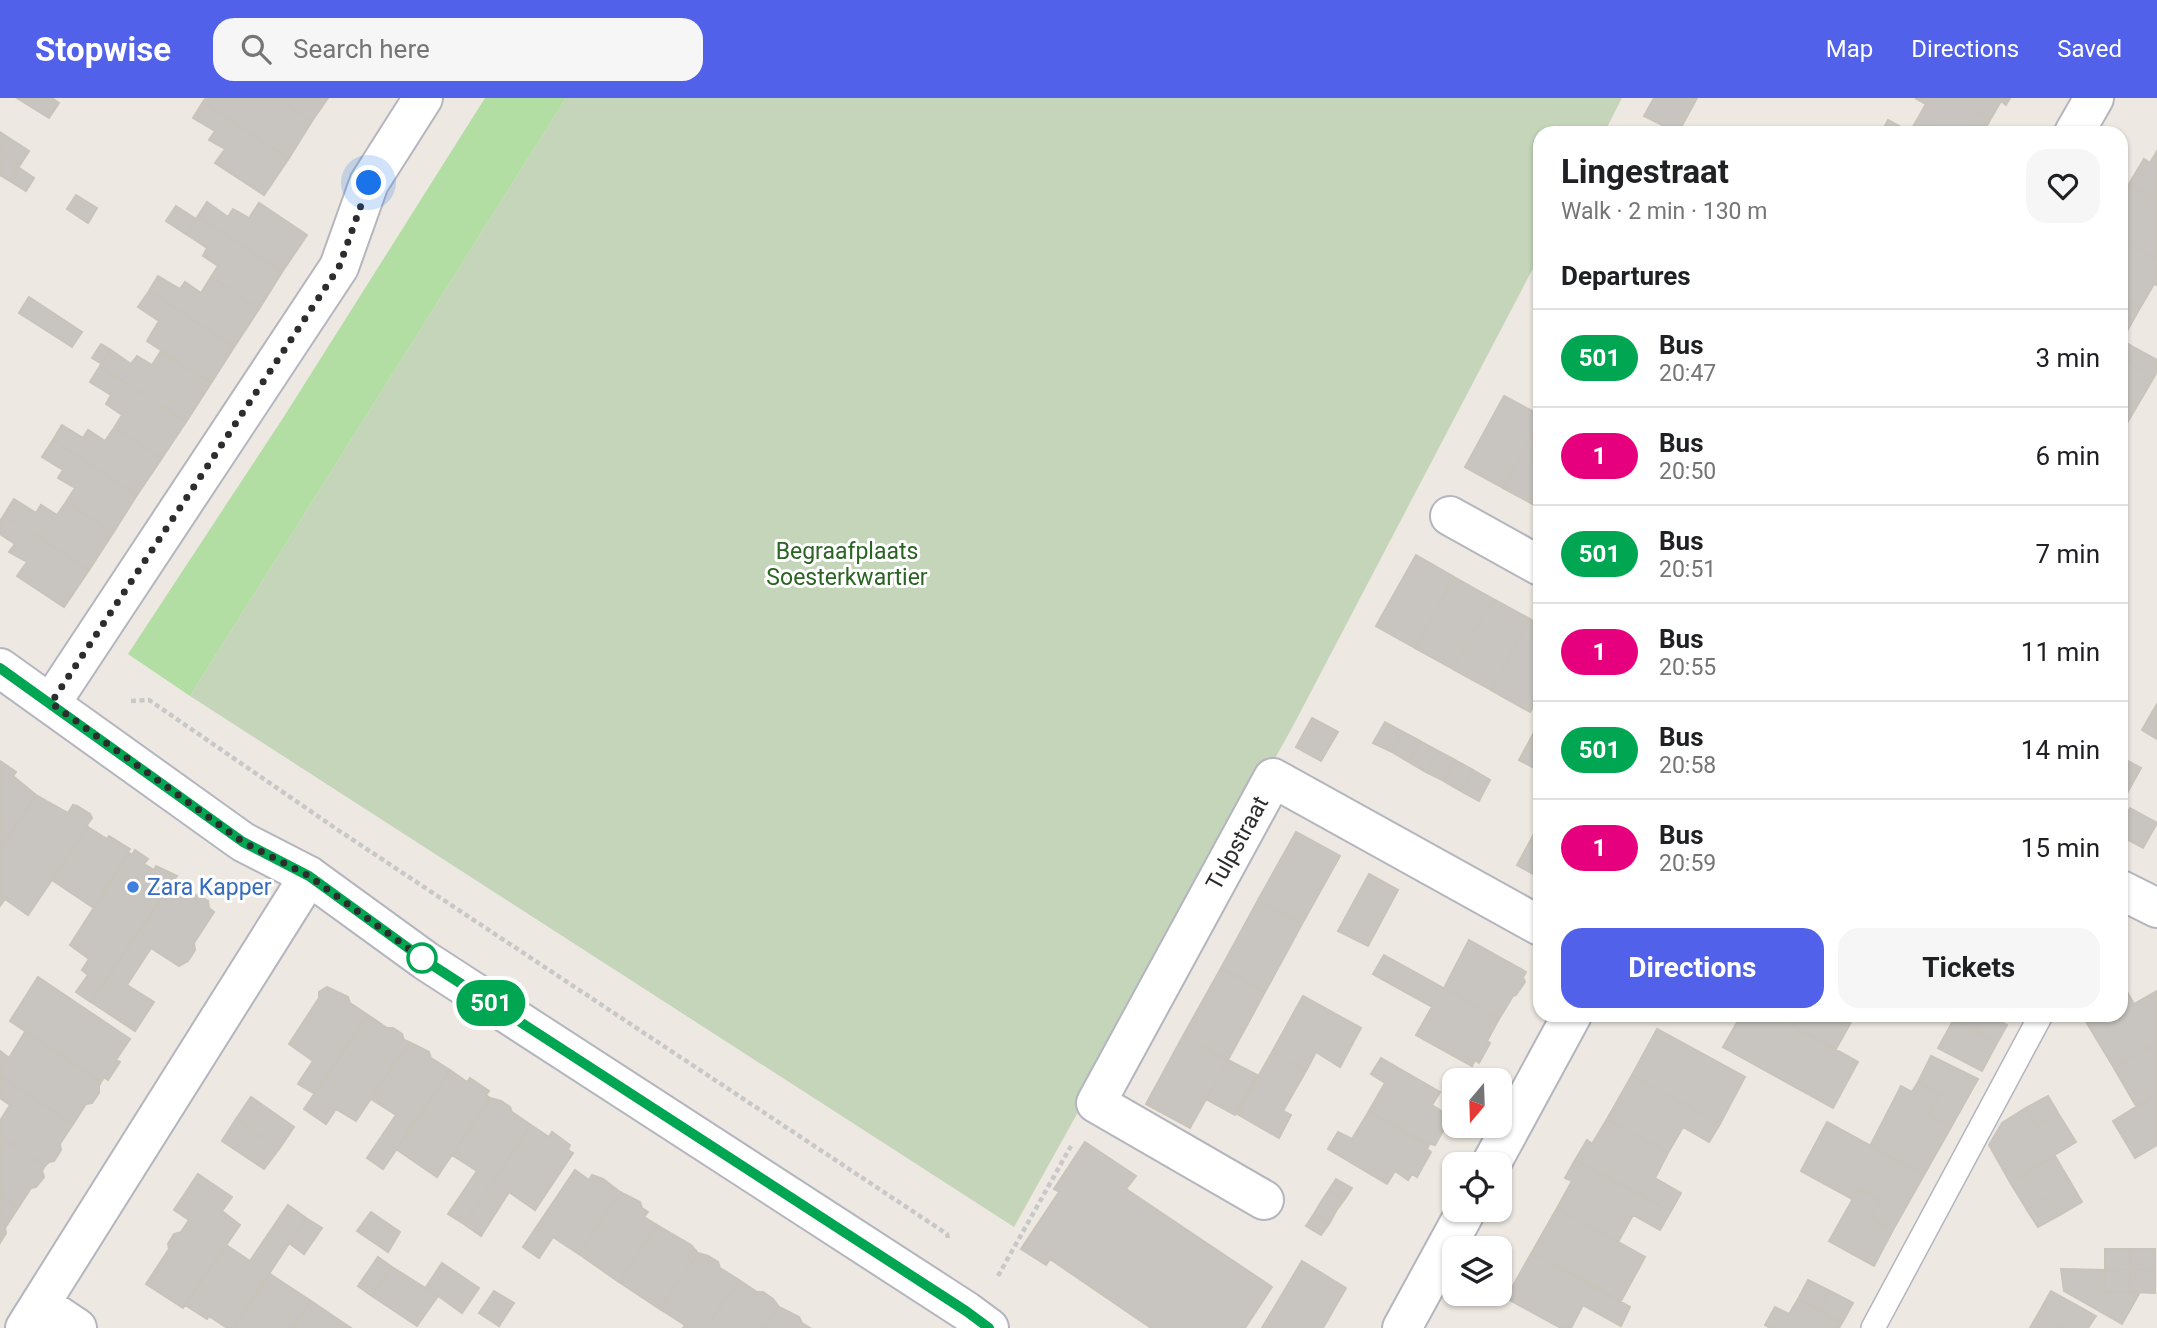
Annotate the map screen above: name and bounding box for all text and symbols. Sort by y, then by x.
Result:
search box [213,18,703,81]
text: Stopwise [35,30,171,69]
icon: search [237,30,275,68]
text: Search here [293,34,430,64]
text: Map [1826,35,1873,63]
text: Directions [1911,35,2019,63]
text: Saved [2057,35,2122,63]
button: heart [2026,149,2100,223]
text: Lingestraat [1561,152,1729,191]
your location [351,165,386,200]
text: Walk · 2 min · 130 m [1561,198,1767,225]
text: Departures [1561,261,1691,291]
text: Bus [1659,330,1704,360]
text: 3 min [2035,343,2100,373]
text: 501 [1579,344,1620,372]
text: 20:47 [1659,360,1716,387]
text: Bus [1659,428,1704,458]
text: 6 min [2035,441,2100,471]
text: 1 [1593,442,1606,470]
text: 20:50 [1659,458,1716,485]
text: Bus [1659,526,1704,556]
park label: Begraafplaats Soesterkwartier [766,538,928,591]
text: 7 min [2035,539,2100,569]
text: 501 [1579,540,1620,568]
text: 20:51 [1659,556,1716,583]
text: Bus [1659,624,1704,654]
text: 11 min [2021,637,2100,667]
text: 1 [1593,638,1606,666]
text: 20:55 [1659,654,1716,681]
text: Bus [1659,722,1704,752]
text: 14 min [2021,735,2100,765]
text: 501 [1579,736,1620,764]
text: 20:58 [1659,752,1716,779]
street label: Tulpstraat [1201,792,1274,895]
text: Bus [1659,820,1704,850]
text: 15 min [2021,833,2100,863]
text: 1 [1593,834,1606,862]
text: 20:59 [1659,850,1716,877]
place label: Zara Kapper [147,874,272,901]
marker: Zara Kapper [125,879,141,895]
button: Directions [1561,928,1824,1008]
button: Tickets [1838,928,2100,1008]
unlabelled marker [407,943,437,973]
line badge: 501 [451,980,531,1026]
text: 501 [470,989,512,1017]
north arrow [1442,1068,1512,1138]
map controls [1442,1068,1512,1306]
button: locate [1442,1152,1512,1222]
button: layers [1442,1236,1512,1306]

